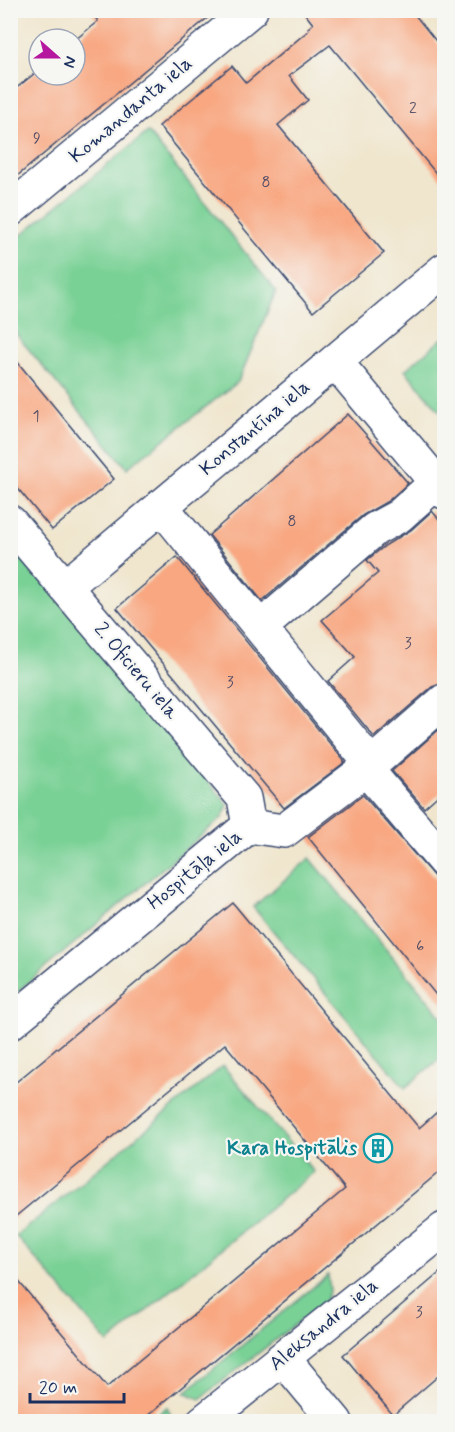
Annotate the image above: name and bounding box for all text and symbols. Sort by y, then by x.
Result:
north arrow [27,27,87,87]
street label: Komandanta iela [64,50,198,170]
text: N [58,53,81,71]
house number: 2 [409,98,417,119]
house number: 9 [33,128,41,149]
house number: 8 [261,172,271,193]
street label: Konstantīna iela [194,374,316,482]
house number: 1 [32,406,40,427]
house number: 8 [287,511,297,532]
street label: 2. Oficieru iela [87,617,185,726]
house number: 3 [404,633,412,654]
house number: 3 [226,672,234,693]
street label: Hospitāļa iela [142,823,248,917]
house number: 6 [416,936,424,957]
building icon: Kara Hospitālis [362,1132,394,1164]
place label: Kara Hospitālis [227,1135,357,1162]
street label: Aleksandra iela [264,1273,384,1377]
house number: 3 [415,1302,423,1323]
scale bar [30,1366,124,1404]
text: 20 m [39,1376,77,1400]

